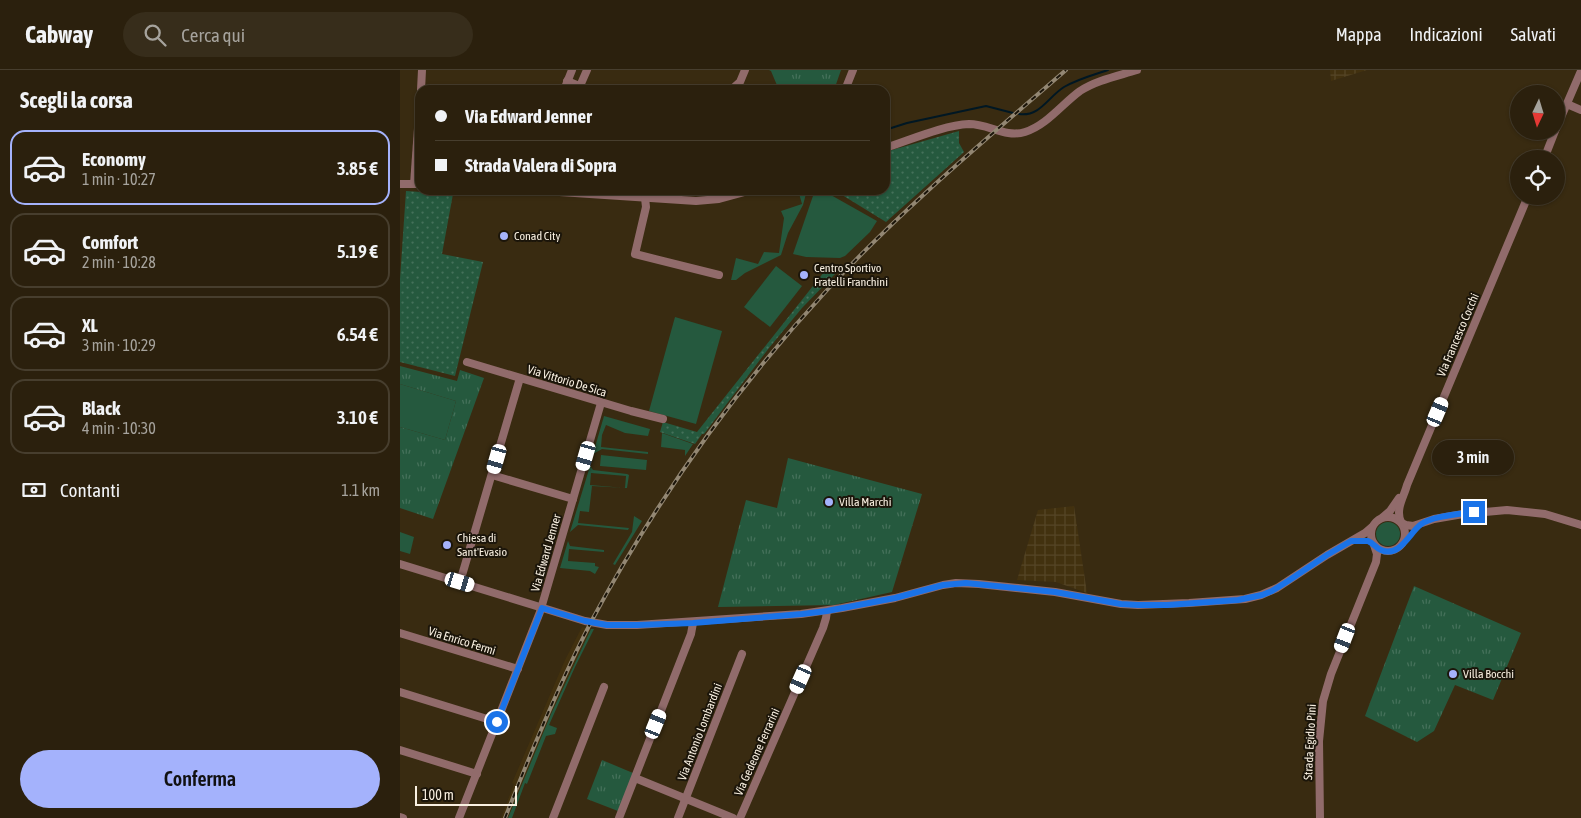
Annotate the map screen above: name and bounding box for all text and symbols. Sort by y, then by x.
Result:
search box [123,12,473,57]
text: Cabway [25,21,93,48]
icon: search [141,21,169,49]
text: Cerca qui [181,24,245,46]
text: Mappa [1336,24,1382,45]
text: Indicazioni [1410,24,1483,45]
text: Salvati [1511,24,1556,45]
north arrow [1510,85,1565,140]
map controls [1510,85,1565,205]
text: Scegli la corsa [20,87,133,113]
text: Via Edward Jenner [465,105,592,127]
icon: car [22,145,67,190]
text: Economy [82,148,146,170]
button: locate [1510,150,1565,205]
text: Strada Valera di Sopra [465,154,617,176]
text: 3.85 € [337,157,378,179]
text: 1 min · 10:27 [82,170,156,188]
icon: car [22,228,67,273]
place label: Conad City [514,229,560,243]
marker: Conad City [498,230,510,242]
text: Comfort [82,231,138,253]
text: 5.19 € [337,240,378,262]
text: 2 min · 10:28 [82,253,156,271]
place label: Centro Sportivo Fratelli Franchini [814,261,888,289]
marker: Centro Sportivo Fratelli Franchini [798,269,810,281]
street label: Via Francesco Cocchi [1434,291,1482,379]
icon: car [22,311,67,356]
text: XL [82,314,98,336]
text: 6.54 € [337,323,378,345]
text: 3 min · 10:29 [82,336,156,354]
street label: Via Vittorio De Sica [526,362,608,400]
icon: car [22,394,67,439]
car [1425,395,1450,429]
text: Black [82,397,120,419]
text: 3.10 € [337,406,378,428]
text: 4 min · 10:30 [82,419,156,437]
car [574,440,597,472]
callout: 3 min [1433,440,1515,474]
car [485,443,508,475]
text: 3 min [1457,448,1489,466]
icon: cash [20,476,48,504]
text: Contanti [60,479,120,501]
text: 1.1 km [341,481,380,499]
place label: Villa Marchi [839,495,891,509]
marker: Villa Marchi [823,496,835,508]
route end [1463,501,1485,523]
street label: Via Edward Jenner [528,512,564,593]
place label: Chiesa di Sant'Evasio [457,531,507,559]
marker: Chiesa di Sant'Evasio [441,539,453,551]
car [443,570,476,594]
car [1332,621,1357,655]
street label: Via Enrico Fermi [427,624,497,658]
car [788,662,813,696]
place label: Villa Bocchi [1463,667,1514,681]
marker: Villa Bocchi [1447,668,1459,680]
street label: Via Antonio Lombardini [675,681,725,783]
street label: Strada Egidio Pini [1301,704,1319,780]
street label: Via Gedeone Ferrarini [731,706,783,798]
car [643,707,668,741]
route start [486,711,508,733]
button: Conferma [20,750,380,808]
scale bar [415,783,518,806]
text: 100 m [422,787,454,803]

